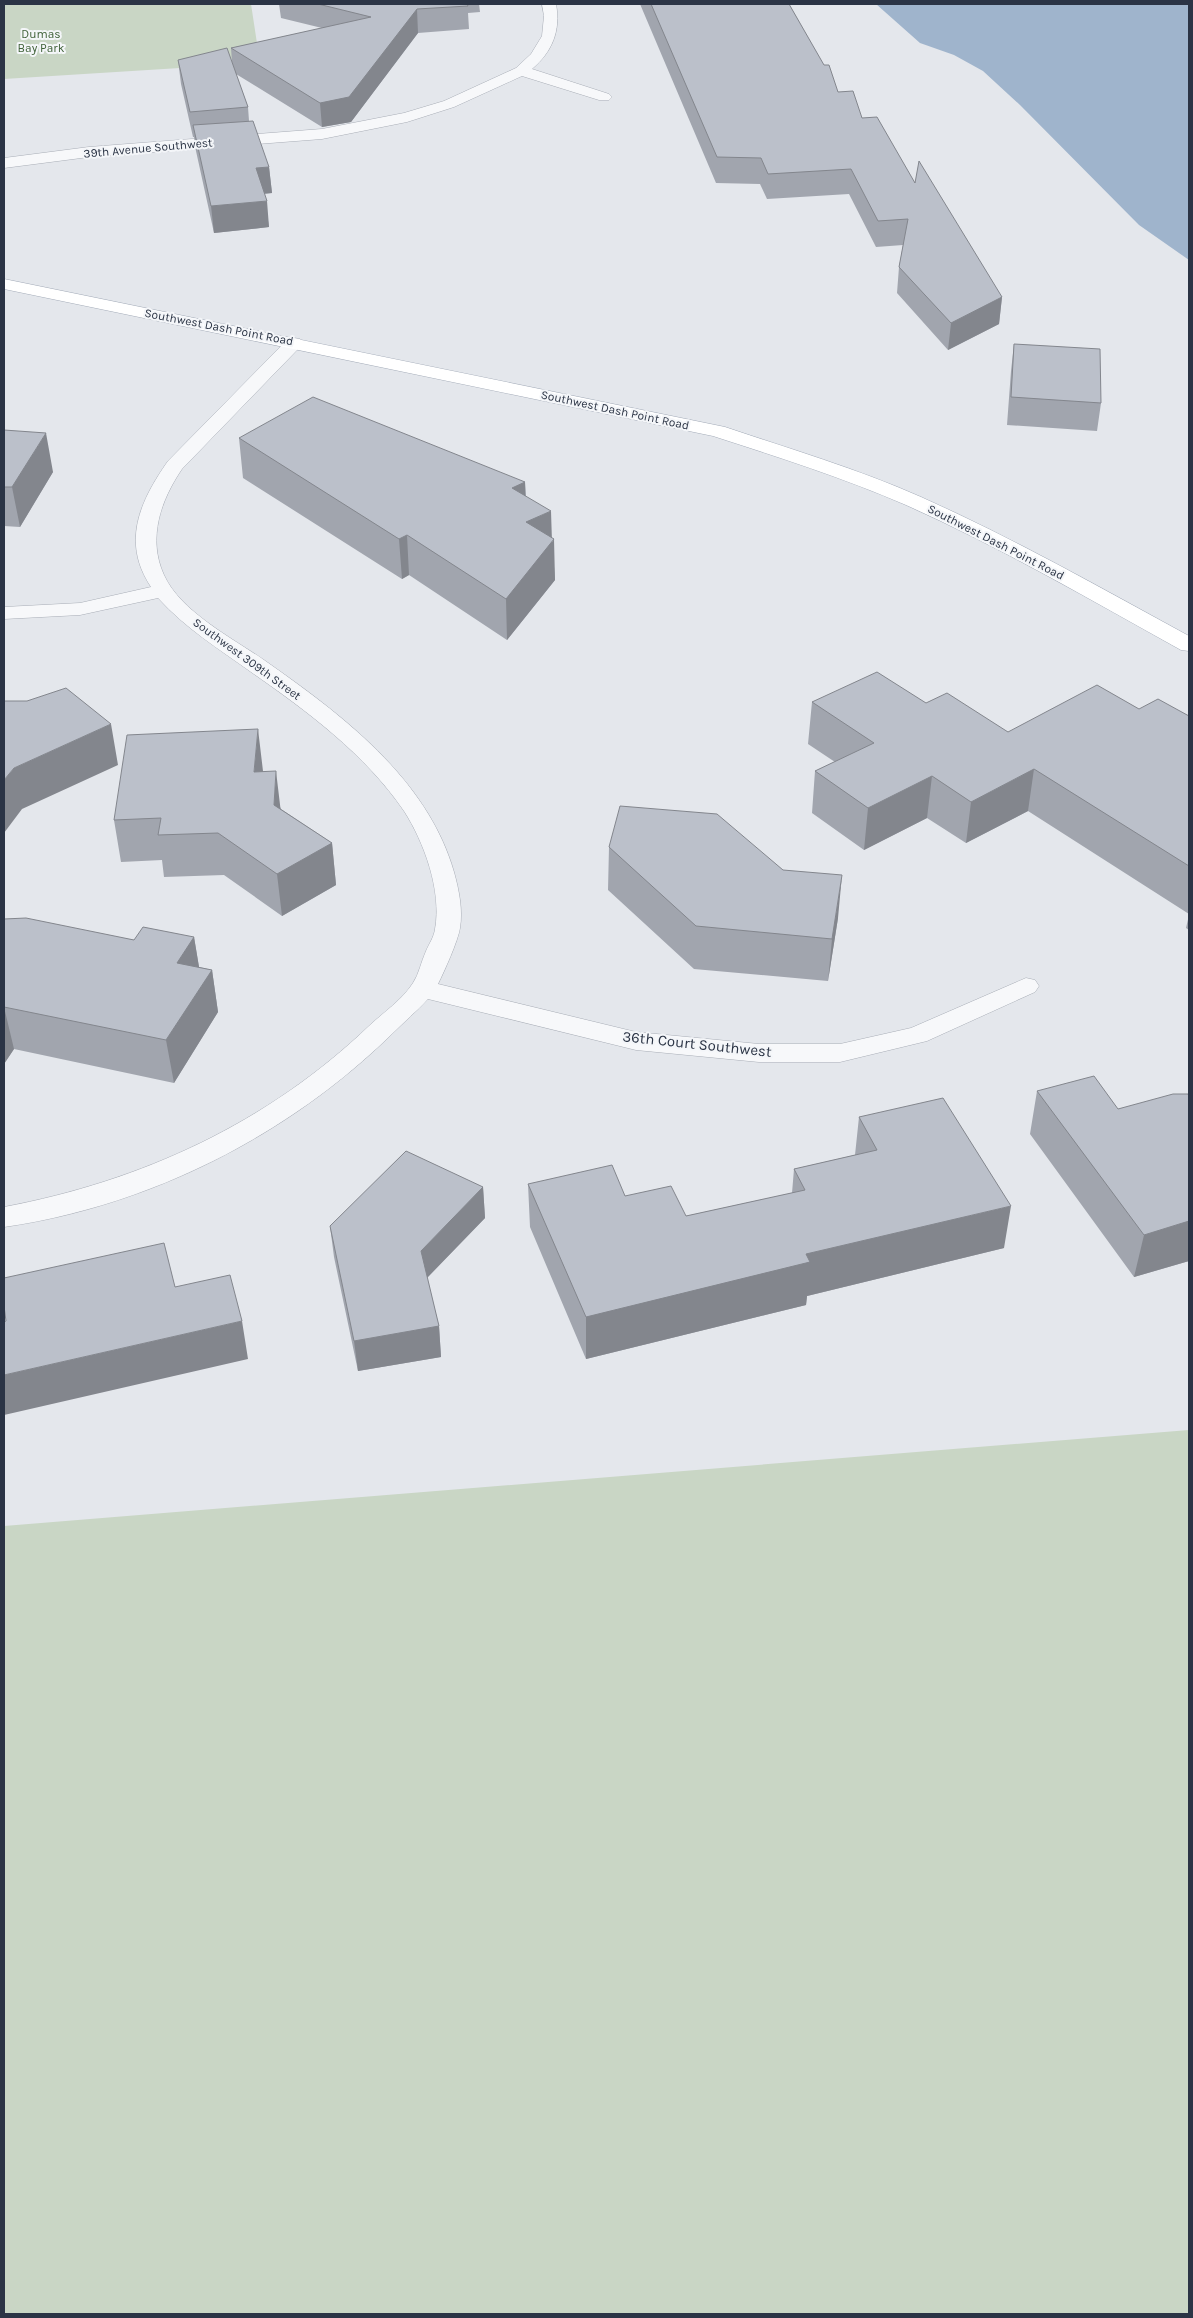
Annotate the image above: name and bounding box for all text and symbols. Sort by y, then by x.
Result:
park label: Dumas Bay Park [18,27,65,55]
street label: 39th Avenue Southwest [83,135,214,161]
street label: Southwest Dash Point Road [143,306,295,348]
street label: Southwest Dash Point Road [540,387,690,433]
street label: Southwest Dash Point Road [925,501,1067,583]
street label: Southwest 309th Street [190,615,304,703]
street label: 36th Court Southwest [622,1027,773,1061]

